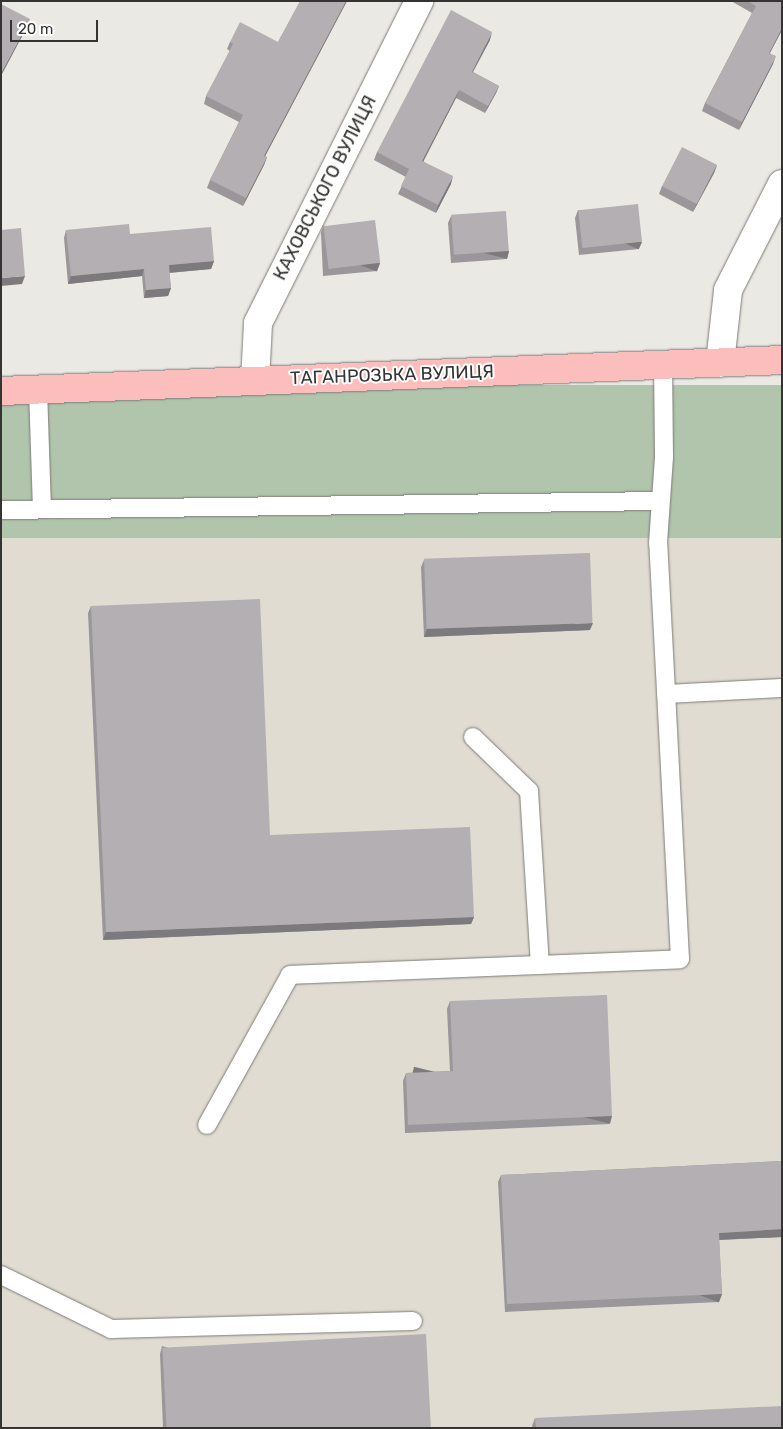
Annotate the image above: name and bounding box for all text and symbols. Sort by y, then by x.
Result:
scale bar [12,10,100,42]
text: 20 m [18,20,53,38]
street label: КАХОВСЬКОГО ВУЛИЦЯ [269,92,381,284]
street label: ТАГАНРОЗЬКА ВУЛИЦЯ [290,361,494,389]

